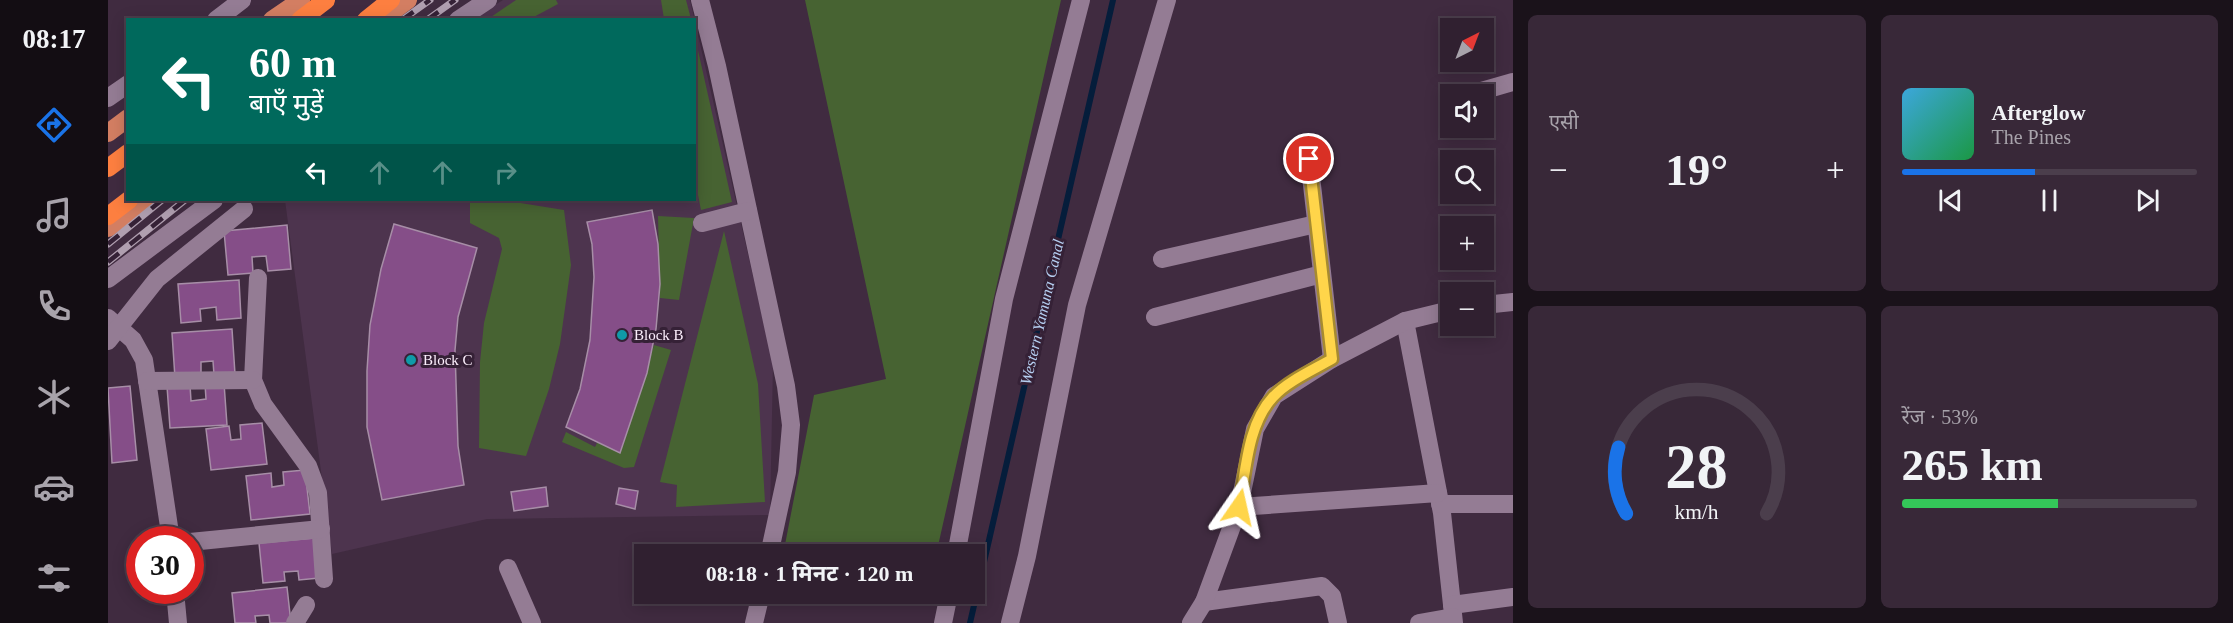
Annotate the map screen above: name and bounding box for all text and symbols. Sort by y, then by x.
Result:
north arrow [1440,18,1494,72]
map controls [1440,18,1494,336]
text: 08:17 [23,24,86,54]
text: 60 m [249,40,337,86]
icon: left [150,42,228,120]
button: sound [1440,84,1494,138]
text: बाएँ मुड़ें [249,89,324,119]
text: Afterglow [1992,100,2086,125]
icon: directions [33,104,75,146]
text: एसी [1549,111,1579,133]
text: The Pines [1992,126,2071,148]
pin [1283,133,1334,184]
icon: arrive [1292,142,1325,175]
text: 19° [1665,145,1728,195]
button: search [1440,150,1494,204]
text: − [1549,152,1568,188]
text: + [1826,152,1845,188]
icon: left [300,156,333,189]
icon: ahead [363,156,396,189]
icon: ahead [426,156,459,189]
icon: right [489,156,522,189]
icon: previous [1934,184,1967,217]
icon: pause [2033,184,2066,217]
icon: next [2131,184,2164,217]
icon: music [33,194,75,236]
button: + [1440,216,1494,270]
water label: Western Yamuna Canal [1017,237,1067,387]
button: − [1440,282,1494,336]
icon: phone [33,285,75,327]
place label: Block B [634,327,684,343]
marker: Block B [615,328,629,342]
place label: Block C [423,352,473,368]
marker: Block C [404,353,418,367]
icon: climate [33,376,75,418]
text: रेंज · 53% [1902,406,1978,428]
text: 28 [1666,432,1728,501]
text: 265 km [1902,440,2043,490]
icon: car [33,466,75,508]
position arrow [1207,475,1271,539]
text: km/h [1675,500,1719,524]
speed limit sign: 30 [126,526,204,604]
icon: filters [33,557,75,599]
text: 08:18 · 1 मिनट · 120 m [706,561,913,586]

